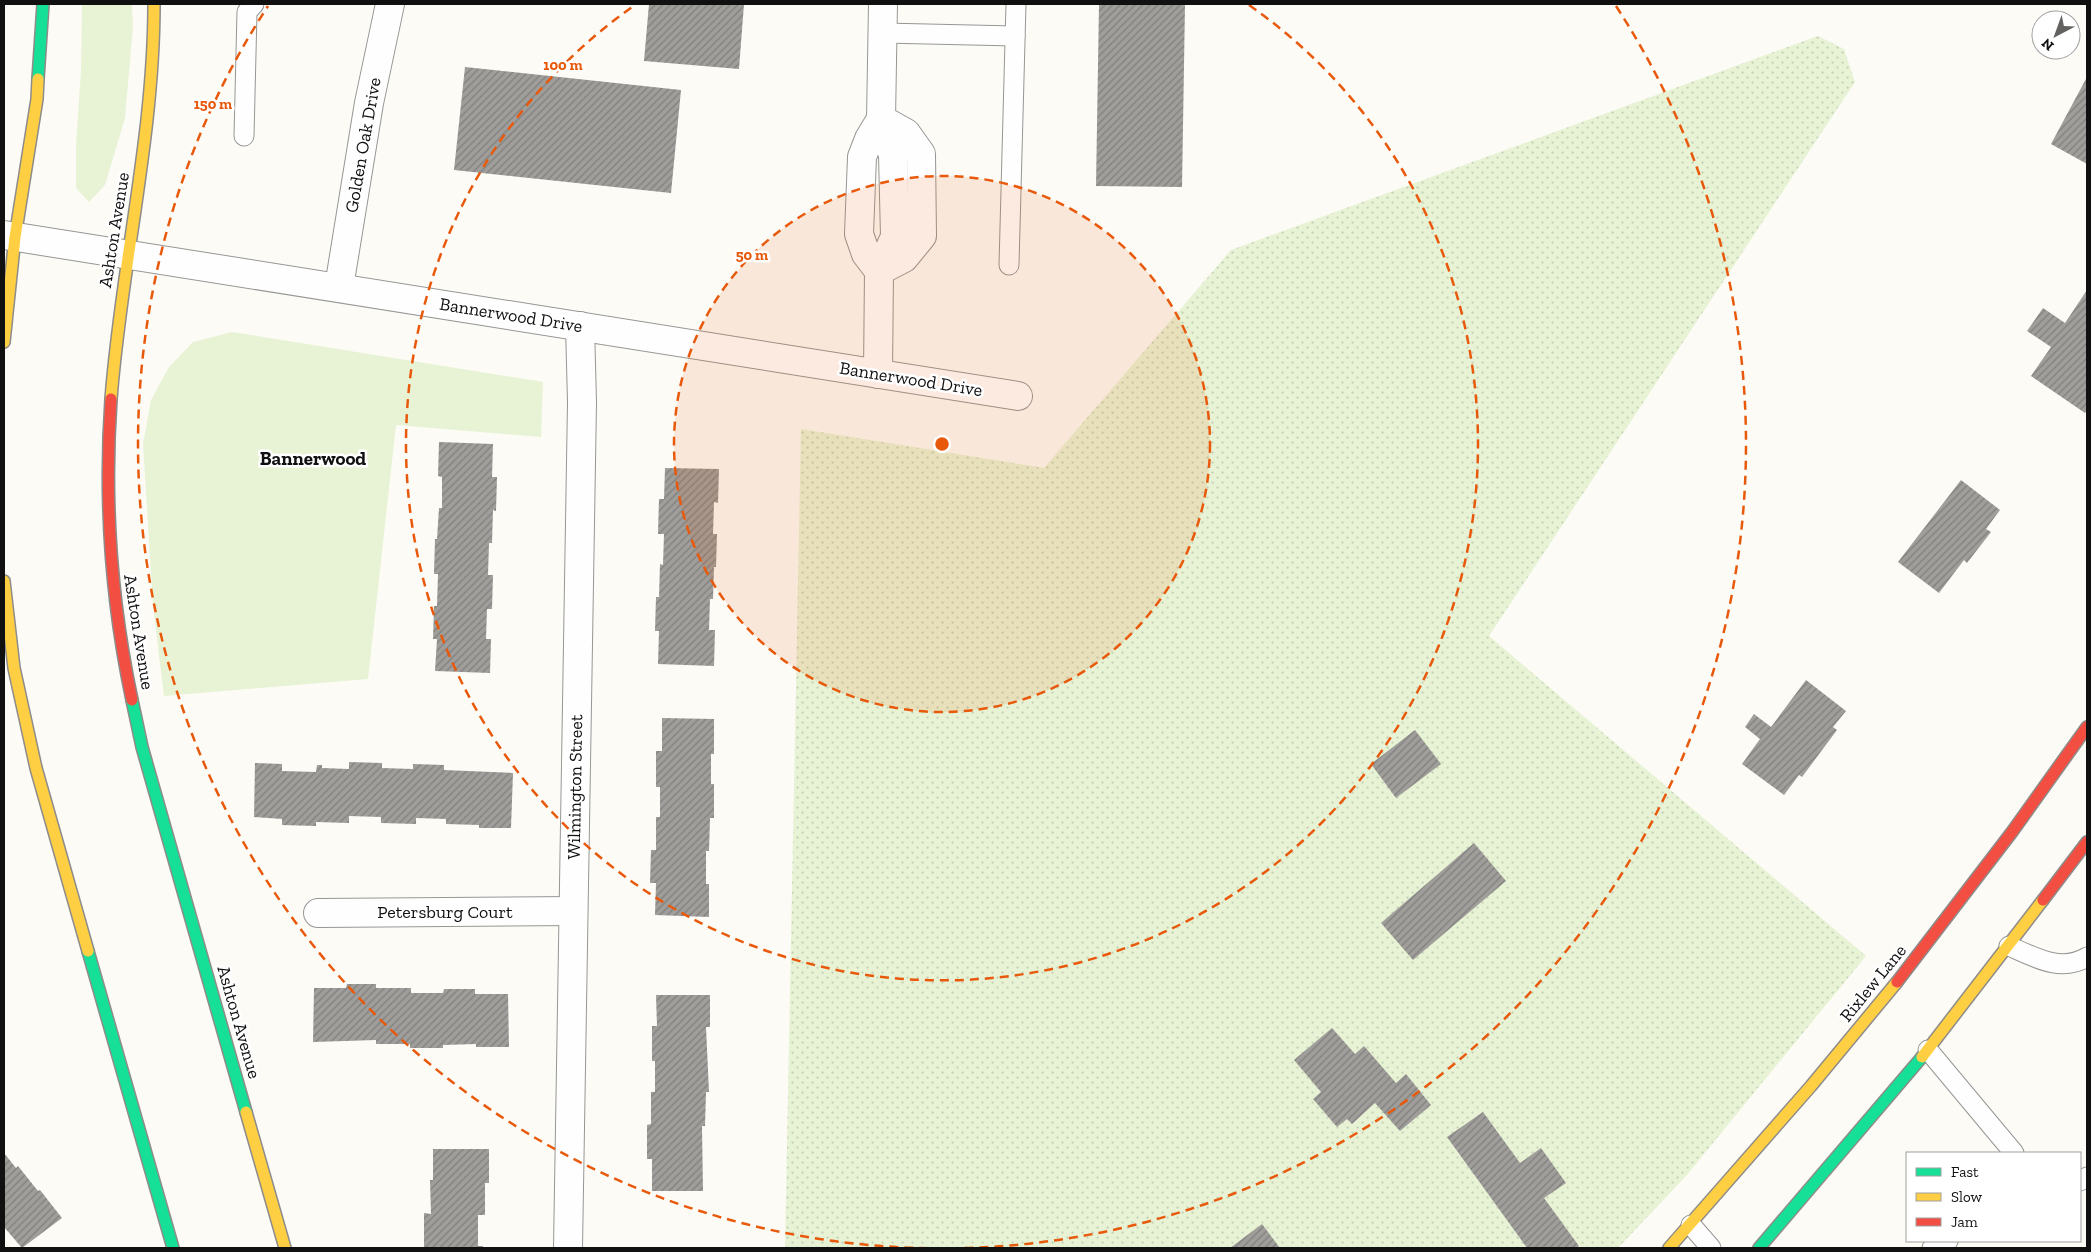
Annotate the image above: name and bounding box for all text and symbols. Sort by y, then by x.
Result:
north arrow [2031,10,2081,60]
text: N [2038,34,2057,54]
text: 100 m [543,56,583,74]
street label: Golden Oak Drive [340,76,386,214]
text: 150 m [194,95,232,113]
street label: Ashton Avenue [94,171,134,289]
text: 50 m [736,246,768,264]
street label: Bannerwood Drive [438,293,584,337]
street label: Bannerwood Drive [838,357,984,401]
centre of rings [933,435,951,453]
district label: Bannerwood [260,447,366,470]
street label: Ashton Avenue [119,573,159,691]
street label: Wilmington Street [563,714,587,860]
street label: Petersburg Court [377,901,513,923]
street label: Rixlew Lane [1835,940,1911,1026]
street label: Ashton Avenue [212,963,266,1081]
legend [1906,1152,2081,1242]
text: Fast [1951,1163,1979,1181]
text: Slow [1951,1188,1983,1206]
text: Jam [1951,1213,1978,1231]

